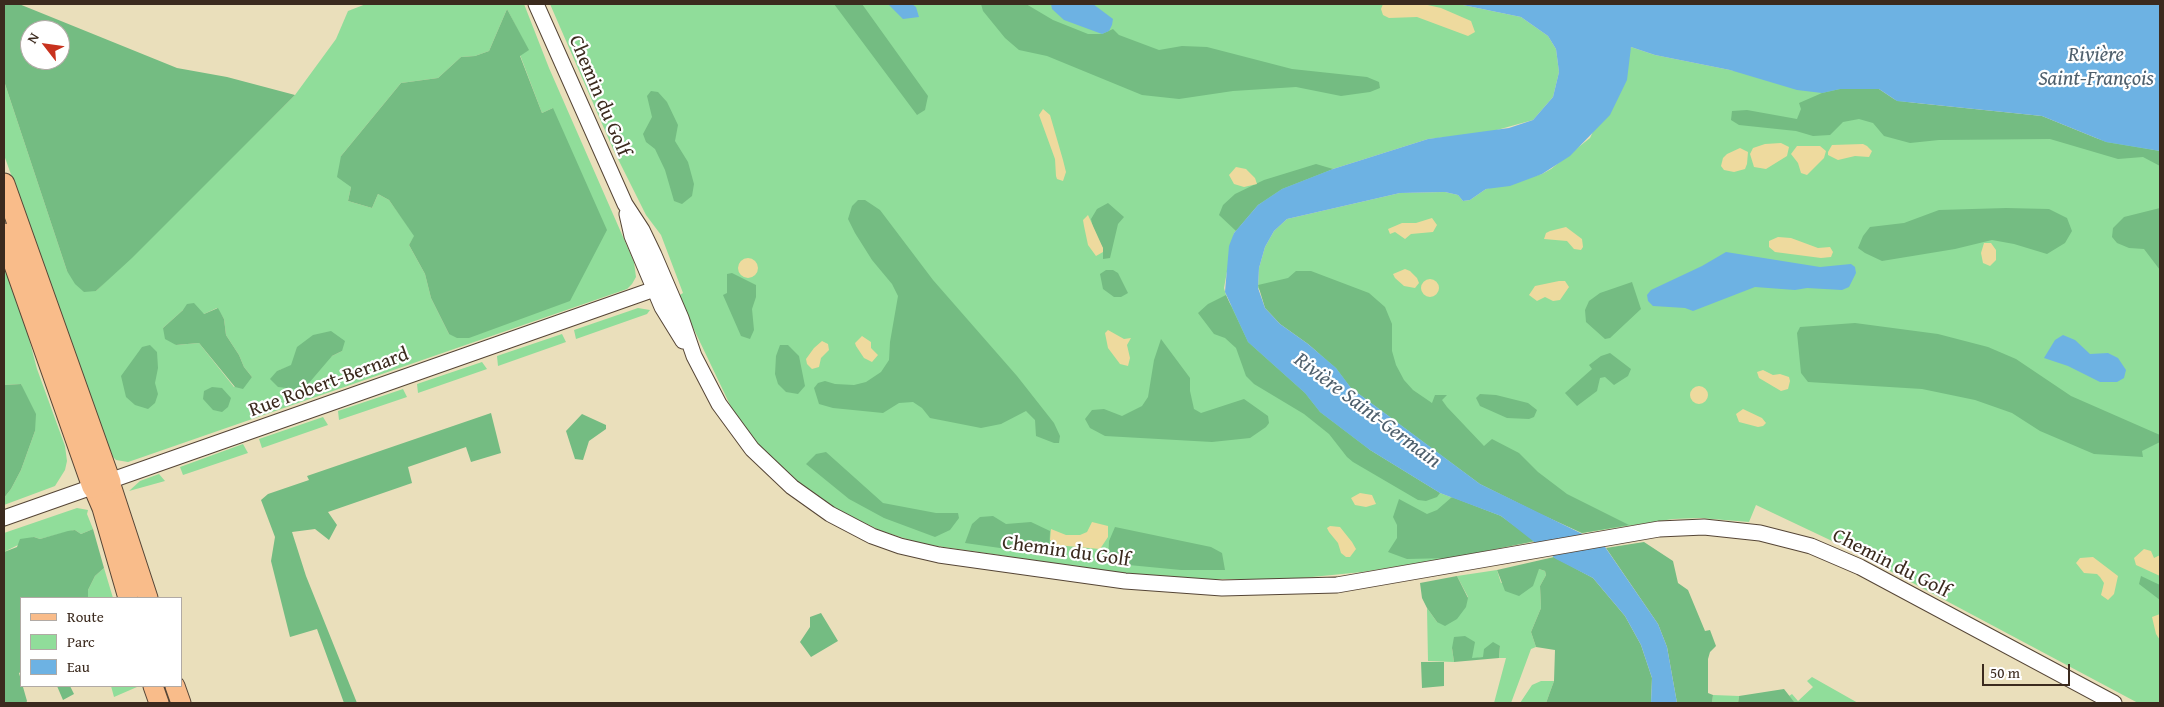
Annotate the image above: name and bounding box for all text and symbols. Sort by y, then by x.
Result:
north arrow [20,20,70,70]
text: N [22,29,44,47]
street label: Chemin du Golf [563,32,635,160]
water label: Rivière Saint-François [2038,43,2154,93]
street label: Rue Robert-Bernard [246,343,412,423]
water label: Rivière Saint-Germain [1289,348,1445,474]
street label: Chemin du Golf [1828,524,1954,604]
street label: Chemin du Golf [1000,531,1132,573]
legend [20,597,182,687]
text: Route [67,606,104,627]
text: Parc [67,631,95,652]
scale bar [1984,654,2072,686]
text: Eau [67,656,90,677]
text: 50 m [1990,662,2020,683]

